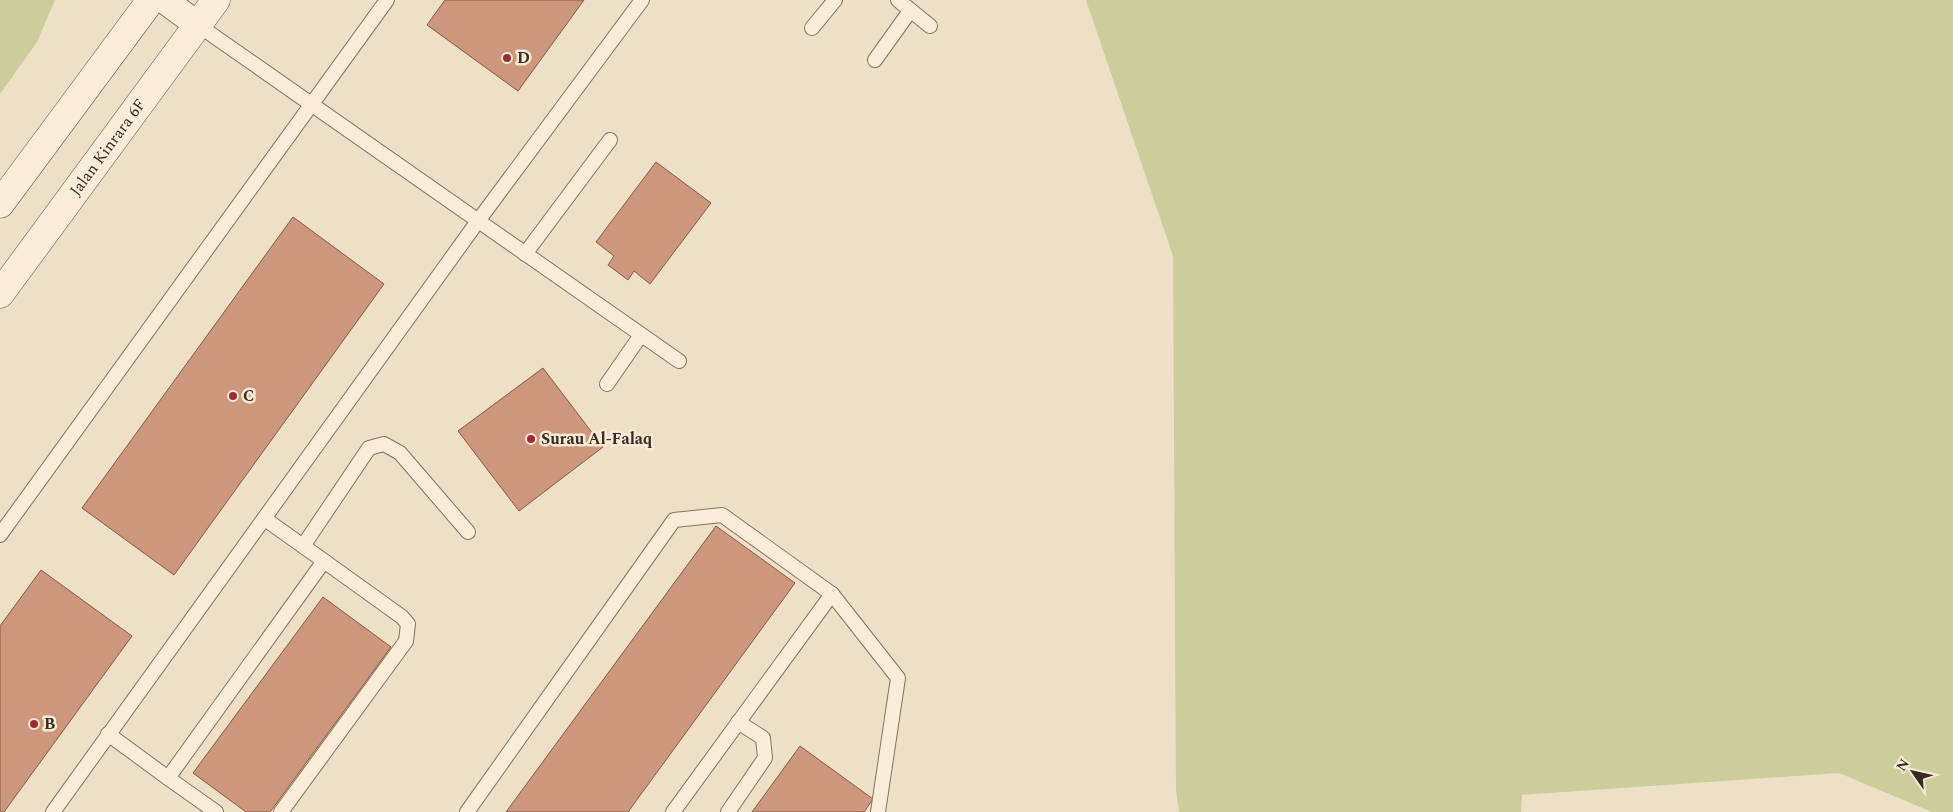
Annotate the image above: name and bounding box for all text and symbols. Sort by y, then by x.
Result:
place label: D [517,46,530,70]
marker: D [501,52,513,64]
street label: Jalan Kinrara 6F [64,94,152,201]
place label: C [243,384,254,408]
marker: C [227,390,239,402]
place label: Surau Al-Falaq [541,427,652,451]
marker: Surau Al-Falaq [525,433,537,445]
place label: B [44,712,55,736]
marker: B [28,718,40,730]
north arrow [1888,747,1938,797]
text: N [1891,754,1915,776]

